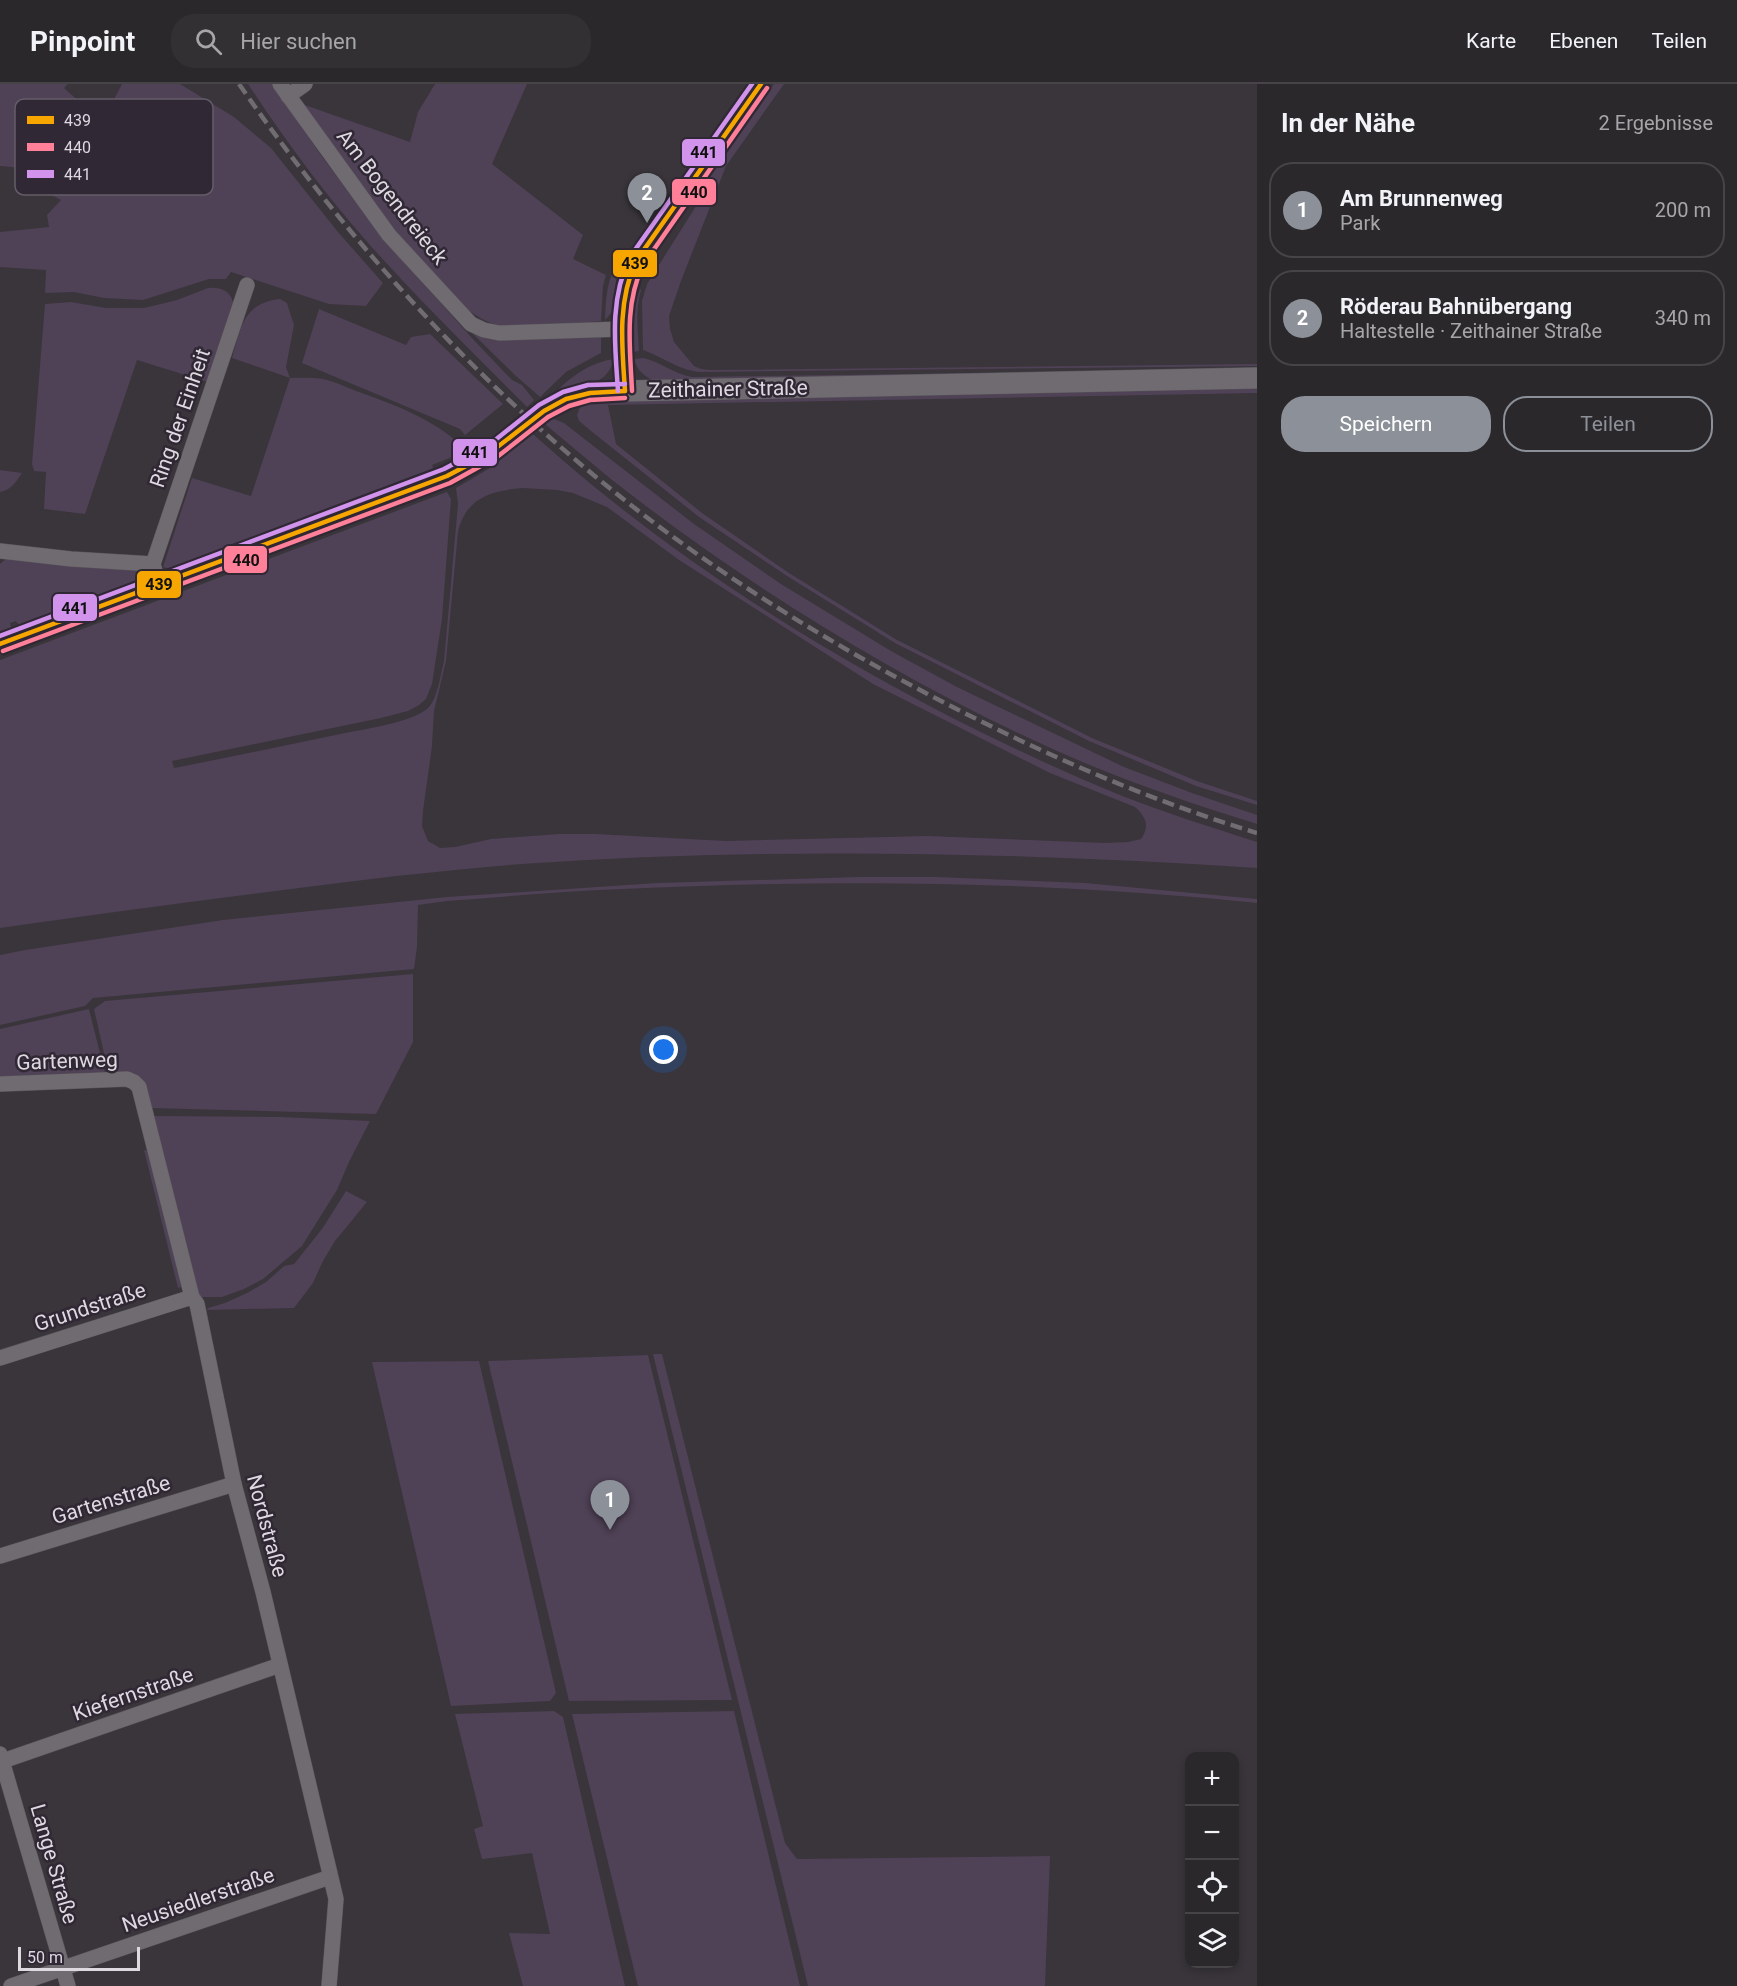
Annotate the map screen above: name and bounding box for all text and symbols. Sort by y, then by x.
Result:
search box [171,14,591,68]
text: Pinpoint [30,25,135,58]
icon: search [192,25,225,58]
text: Hier suchen [240,29,357,54]
text: Karte [1466,29,1516,53]
text: Ebenen [1549,29,1618,53]
text: Teilen [1651,29,1707,53]
legend [15,99,213,195]
text: In der Nähe [1281,108,1415,138]
text: 439 [64,111,91,130]
text: 2 Ergebnisse [1599,111,1713,135]
street label: Am Bogendreieck [332,125,452,270]
text: 440 [64,138,91,157]
line badge: 441 [681,138,726,167]
text: 441 [690,143,718,162]
text: 441 [64,165,91,184]
pin: 2 [628,174,666,223]
line badge: 440 [671,178,717,206]
text: 440 [680,183,708,202]
text: Am Brunnenweg [1340,186,1503,211]
text: 1 [1297,198,1308,222]
text: 200 m [1655,198,1711,222]
text: Park [1340,211,1380,235]
line badge: 439 [612,249,658,278]
text: 439 [621,254,649,273]
text: Röderau Bahnübergang [1340,294,1572,319]
text: 2 [1297,306,1308,330]
text: 340 m [1655,306,1711,330]
text: Haltestelle · Zeithainer Straße [1340,319,1602,343]
street label: Ring der Einheit [145,345,215,491]
street label: Zeithainer Straße [648,376,808,402]
button: Speichern [1281,396,1491,452]
button: Teilen [1503,396,1713,452]
line badge: 441 [452,438,498,467]
text: 441 [461,443,489,462]
line badge: 440 [223,545,268,574]
text: 440 [232,551,260,570]
line badge: 439 [136,570,182,599]
text: 439 [145,575,173,594]
line badge: 441 [52,593,98,622]
text: 441 [61,599,89,618]
your location [649,1035,678,1064]
street label: Gartenweg [16,1047,118,1075]
street label: Grundstraße [31,1278,149,1336]
street label: Gartenstraße [49,1471,173,1529]
street label: Nordstraße [242,1472,292,1580]
pin: 1 [590,1480,630,1530]
street label: Kiefernstraße [70,1662,196,1726]
map controls [1185,1752,1239,1968]
button: + [1185,1752,1239,1806]
street label: Lange Straße [25,1801,83,1927]
button: − [1185,1806,1239,1860]
button: locate [1185,1860,1239,1914]
street label: Neusiedlerstraße [119,1863,277,1937]
button: layers [1185,1914,1239,1968]
scale bar [18,1944,140,1972]
text: 50 m [27,1948,63,1967]

